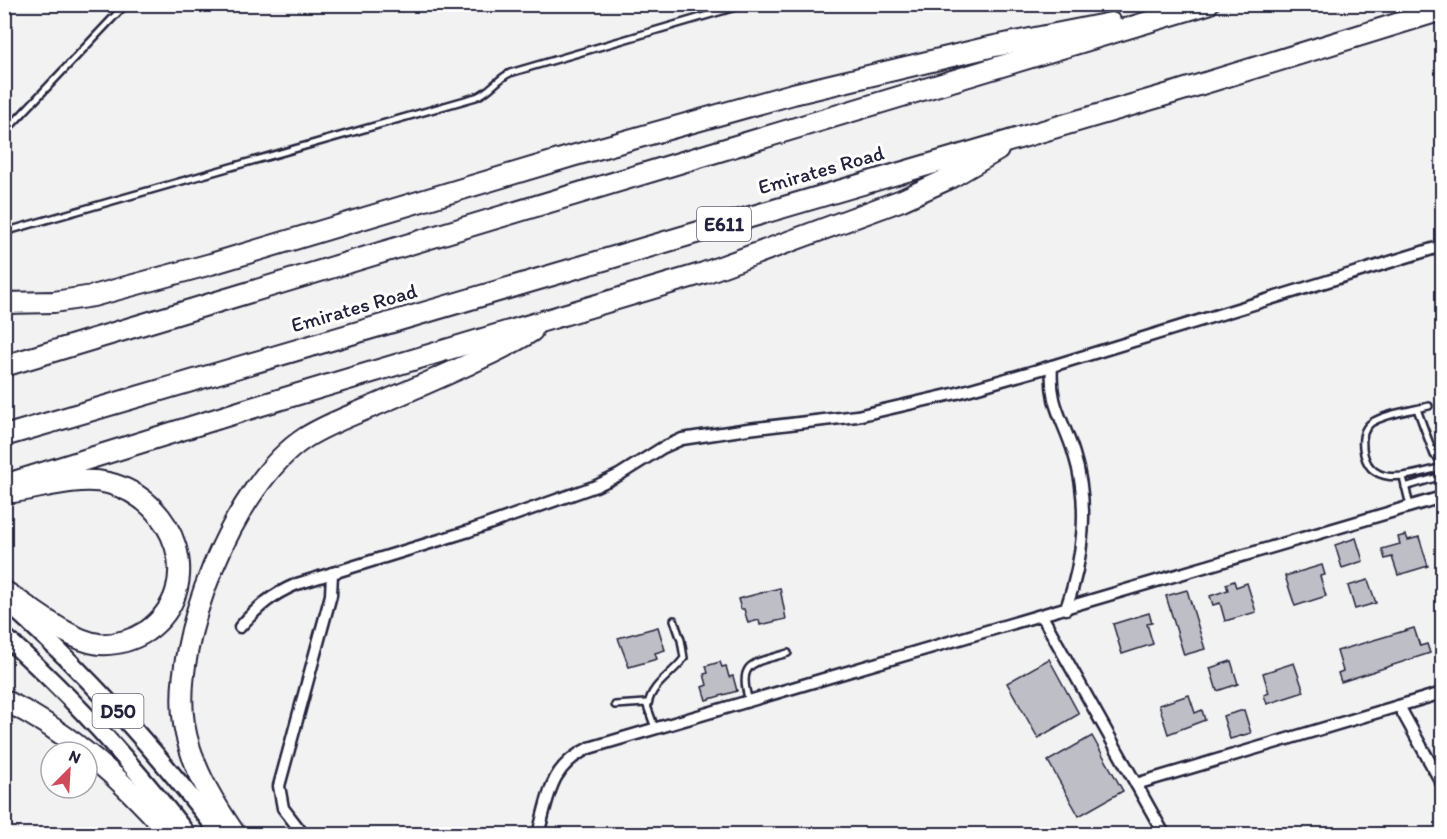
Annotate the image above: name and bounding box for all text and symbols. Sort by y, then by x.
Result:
street label: Emirates Road [755,140,887,199]
road number: E611 [697,207,751,241]
street label: Emirates Road [288,278,420,337]
road number: D50 [92,694,144,728]
north arrow [39,740,99,800]
text: N [66,746,84,768]

